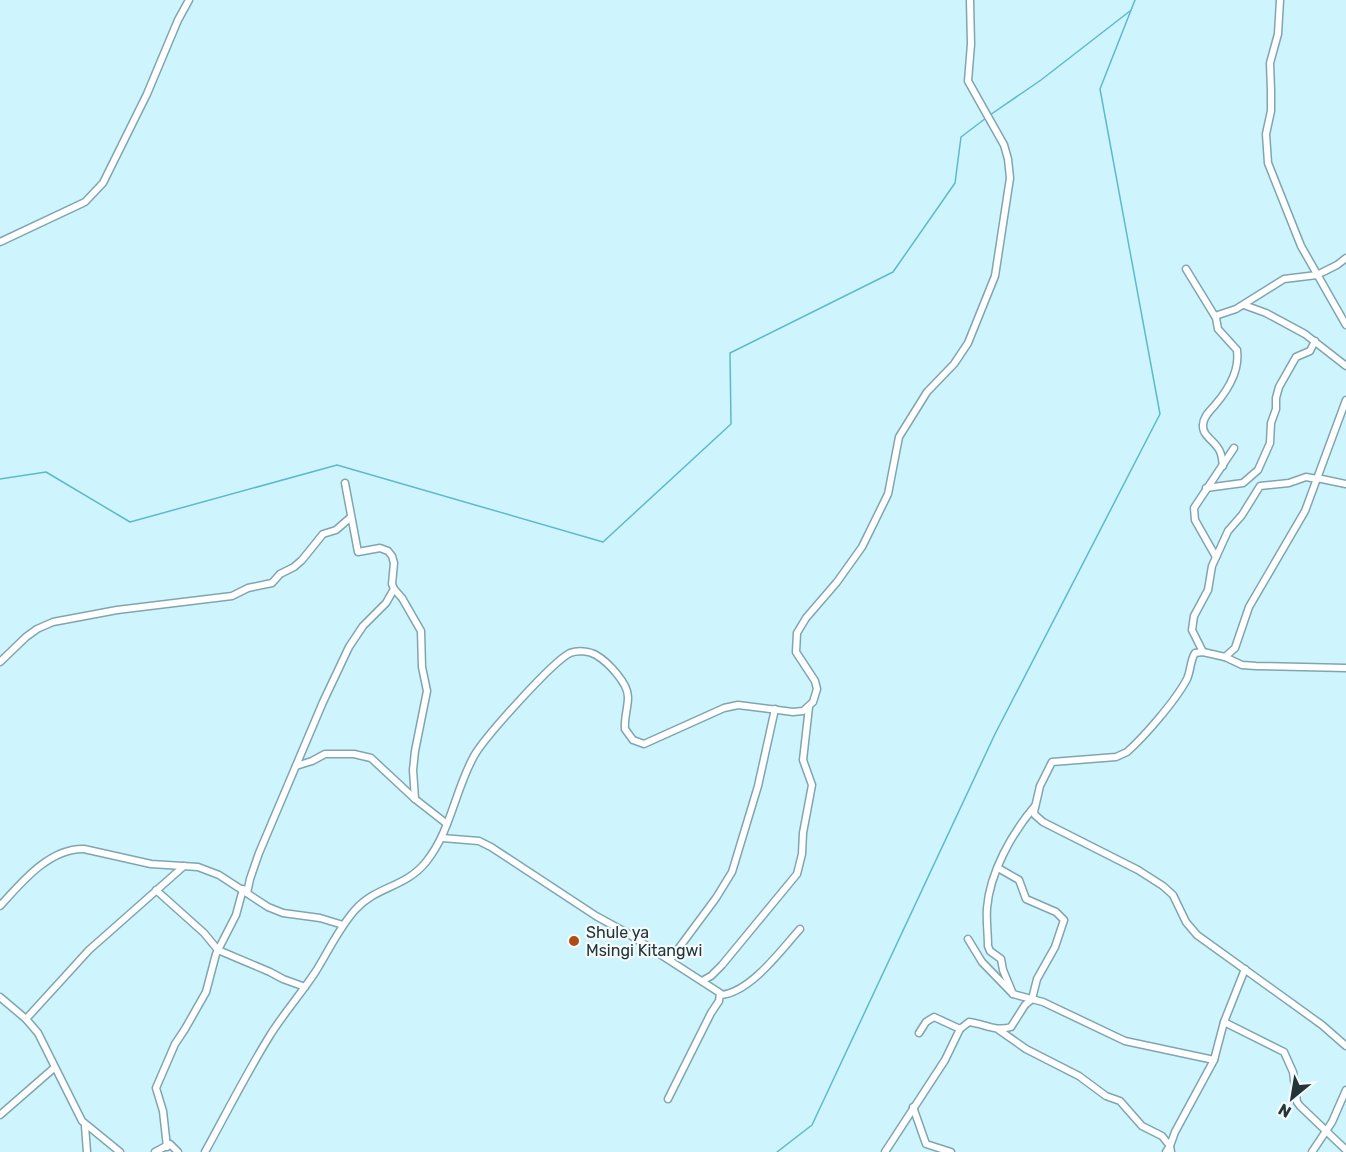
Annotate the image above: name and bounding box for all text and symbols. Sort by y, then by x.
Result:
place label: Shule ya Msingi Kitangwi [586,923,702,960]
marker: Shule ya Msingi Kitangwi [567,934,581,948]
north arrow [1262,1068,1322,1128]
text: N [1275,1099,1294,1122]

